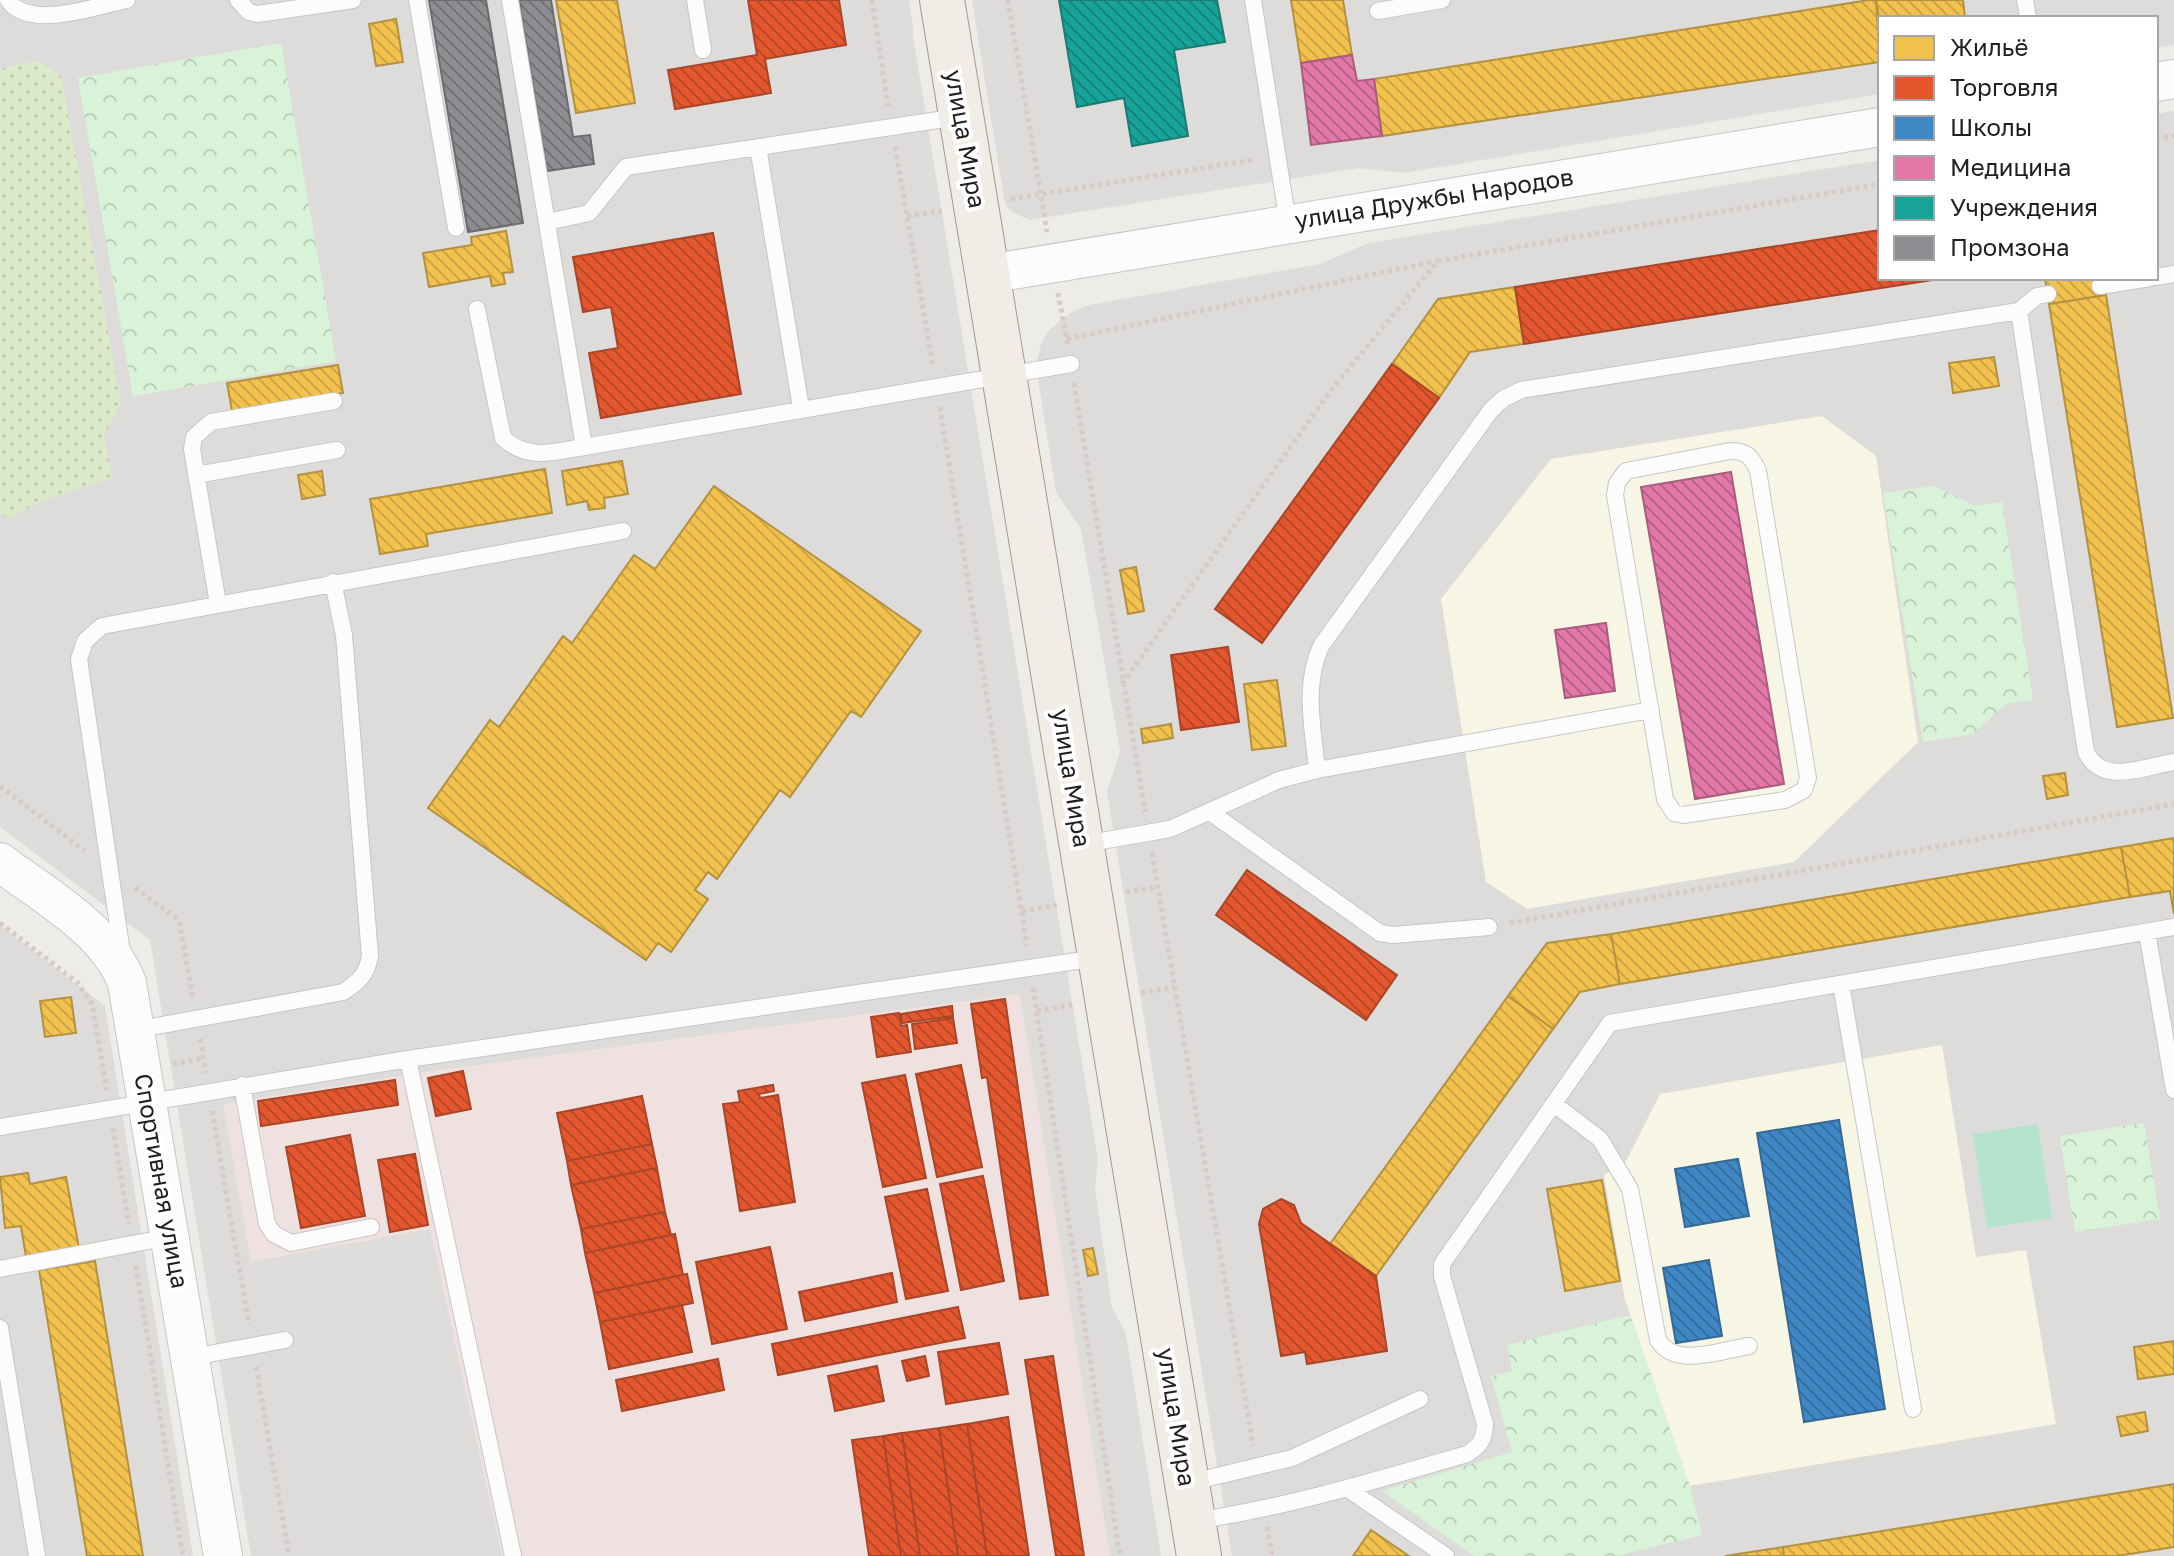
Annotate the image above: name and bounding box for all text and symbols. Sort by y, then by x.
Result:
legend [1878,16,2158,280]
text: Жильё [1950,32,2028,61]
street label: улица Мира [940,67,993,210]
text: Торговля [1950,72,2058,101]
text: Школы [1950,112,2032,141]
text: Медицина [1950,152,2071,181]
street label: улица Дружбы Народов [1292,161,1575,234]
text: Учреждения [1950,192,2098,221]
text: Промзона [1950,232,2070,261]
street label: улица Мира [1047,706,1098,849]
street label: Спортивная улица [129,1071,196,1291]
street label: улица Мира [1152,1345,1203,1488]

